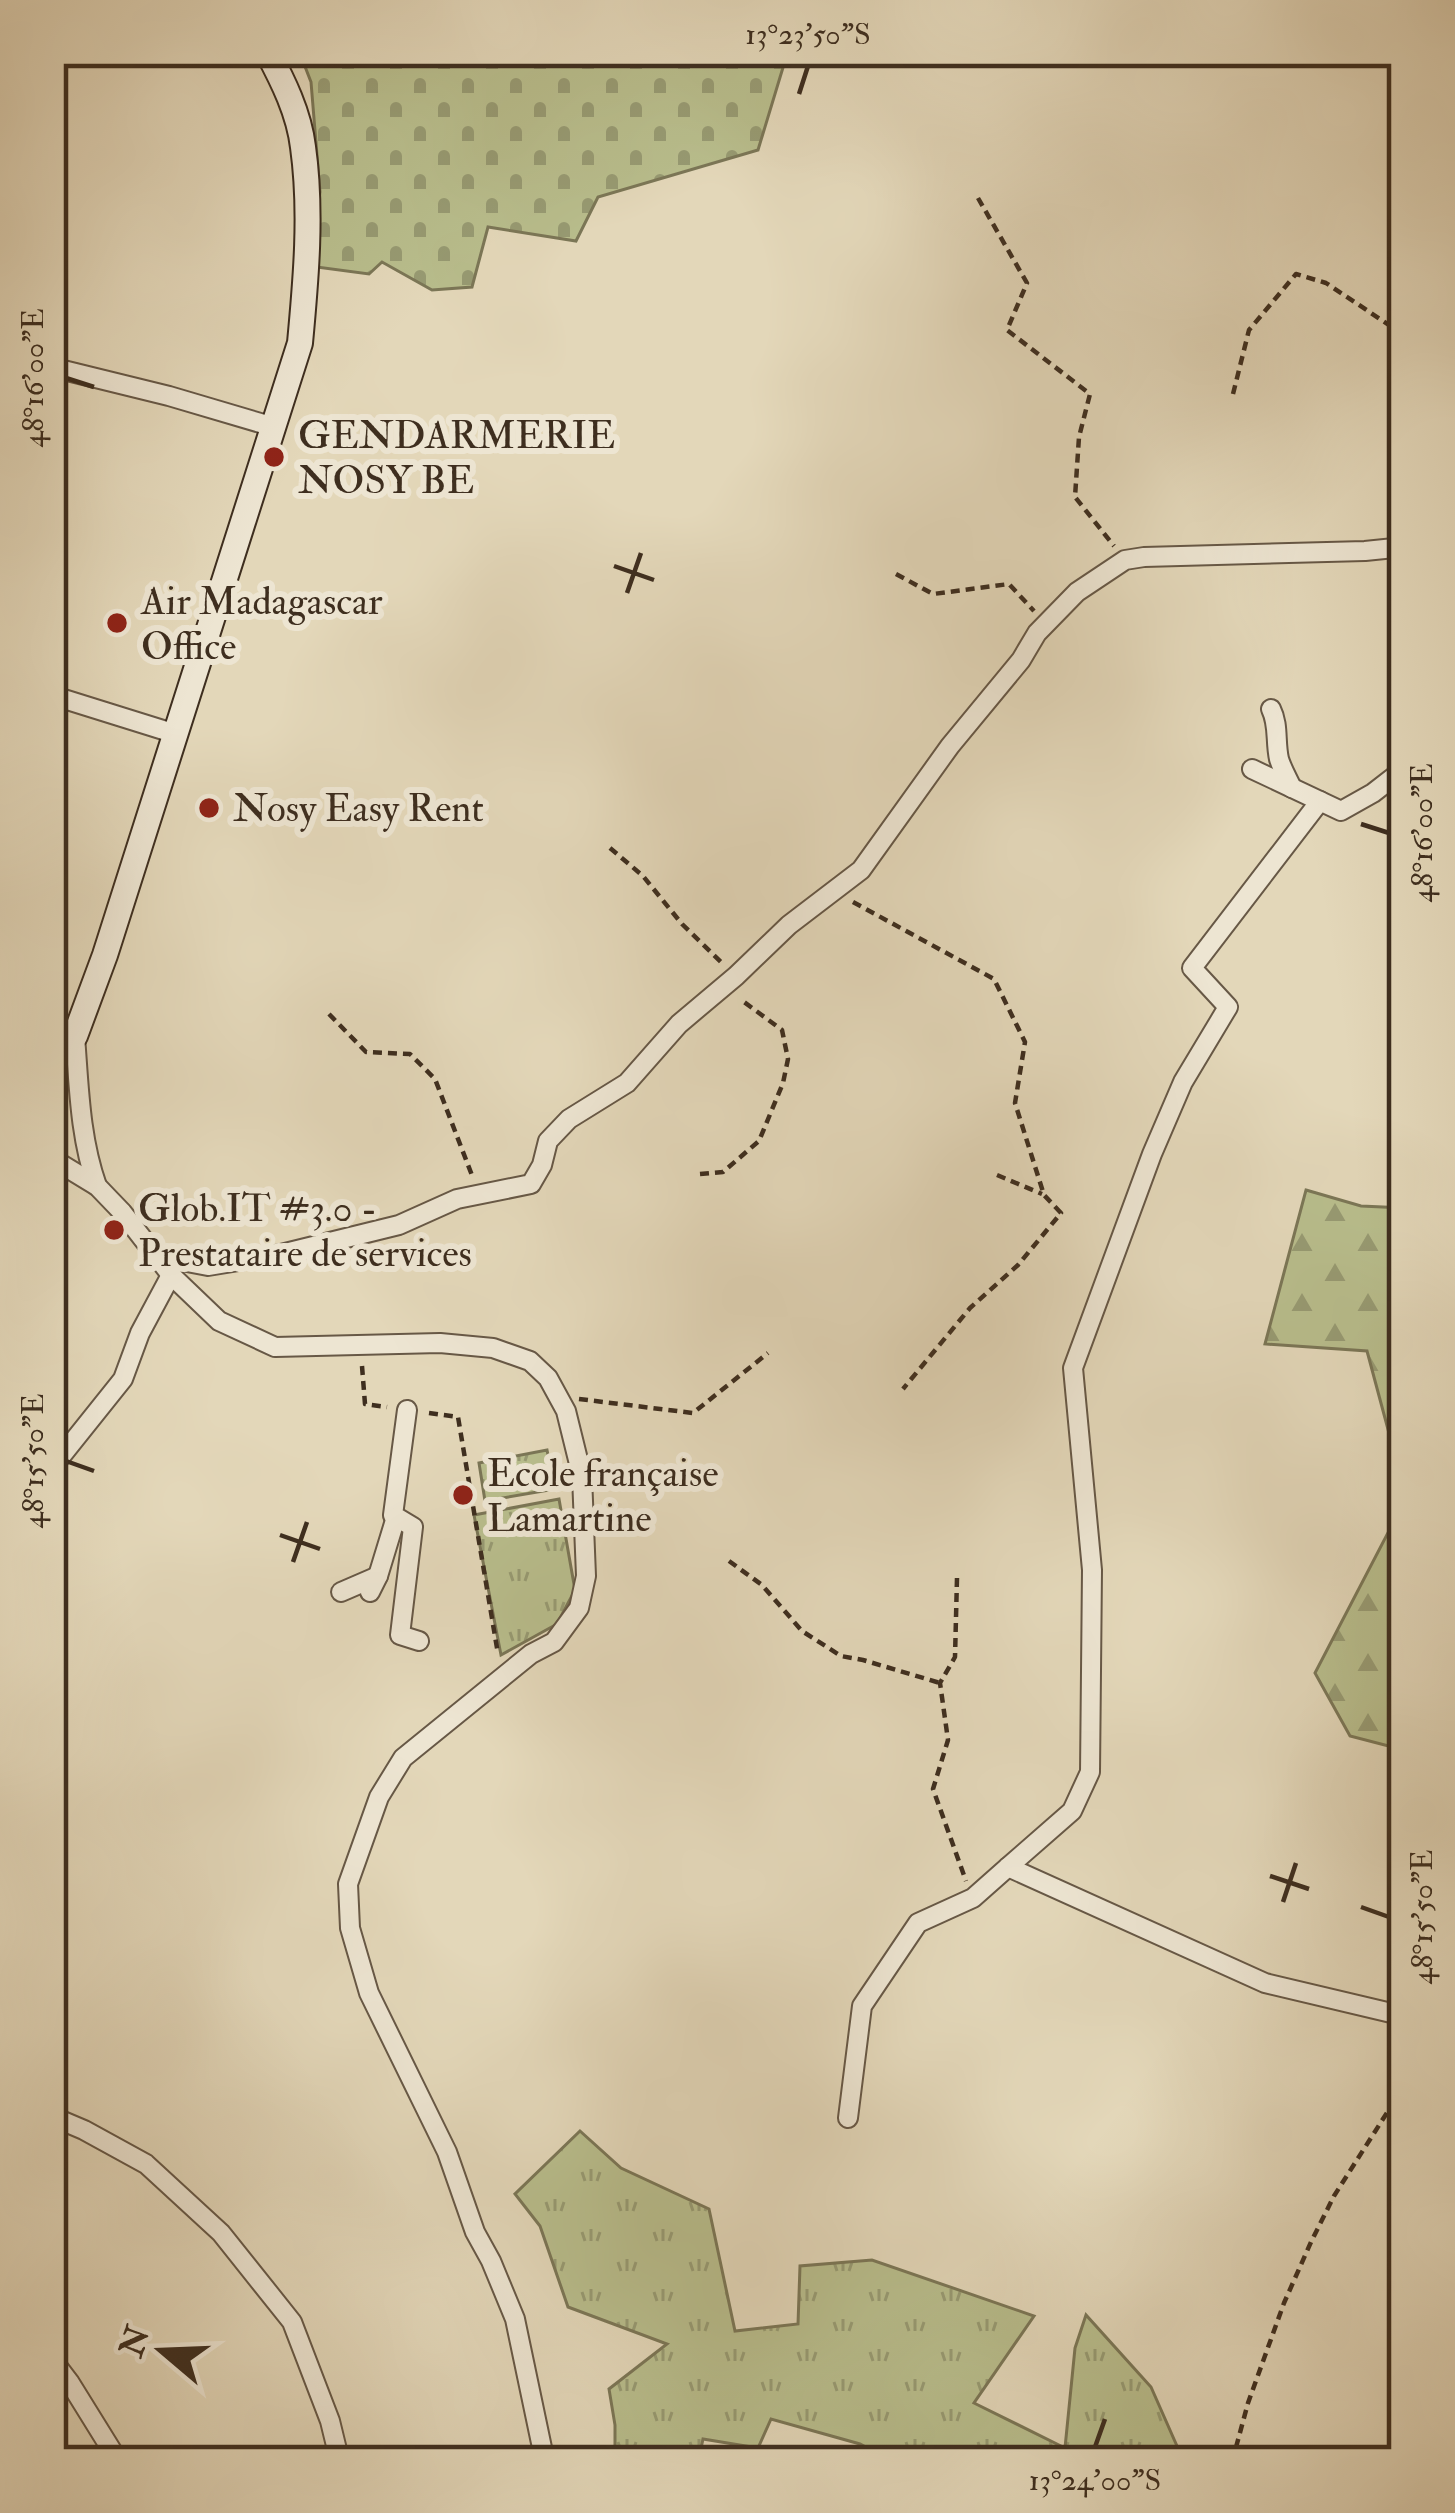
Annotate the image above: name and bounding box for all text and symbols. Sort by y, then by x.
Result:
text: 13°23'50"S [745,16,871,53]
text: 48°16'00"E [15,308,52,448]
place label: GENDARMERIE NOSY BE [298,411,615,505]
marker: GENDARMERIE NOSY BE [261,444,287,470]
place label: Air Madagascar Office [140,577,383,671]
marker: Air Madagascar Office [104,610,130,636]
text: 48°16'00"E [1404,763,1441,903]
place label: Nosy Easy Rent [233,784,484,833]
marker: Nosy Easy Rent [196,795,222,821]
place label: Glob.IT #3.0 - Prestataire de services [138,1184,472,1278]
marker: Glob.IT #3.0 - Prestataire de services [101,1217,127,1243]
text: 48°15'50"E [15,1393,52,1529]
place label: Ecole française Lamartine [487,1449,719,1543]
marker: Ecole française Lamartine [450,1482,476,1508]
text: 48°15'50"E [1404,1849,1441,1985]
north arrow [102,2291,222,2411]
text: N [111,2321,159,2363]
text: 13°24'00"S [1029,2462,1161,2499]

